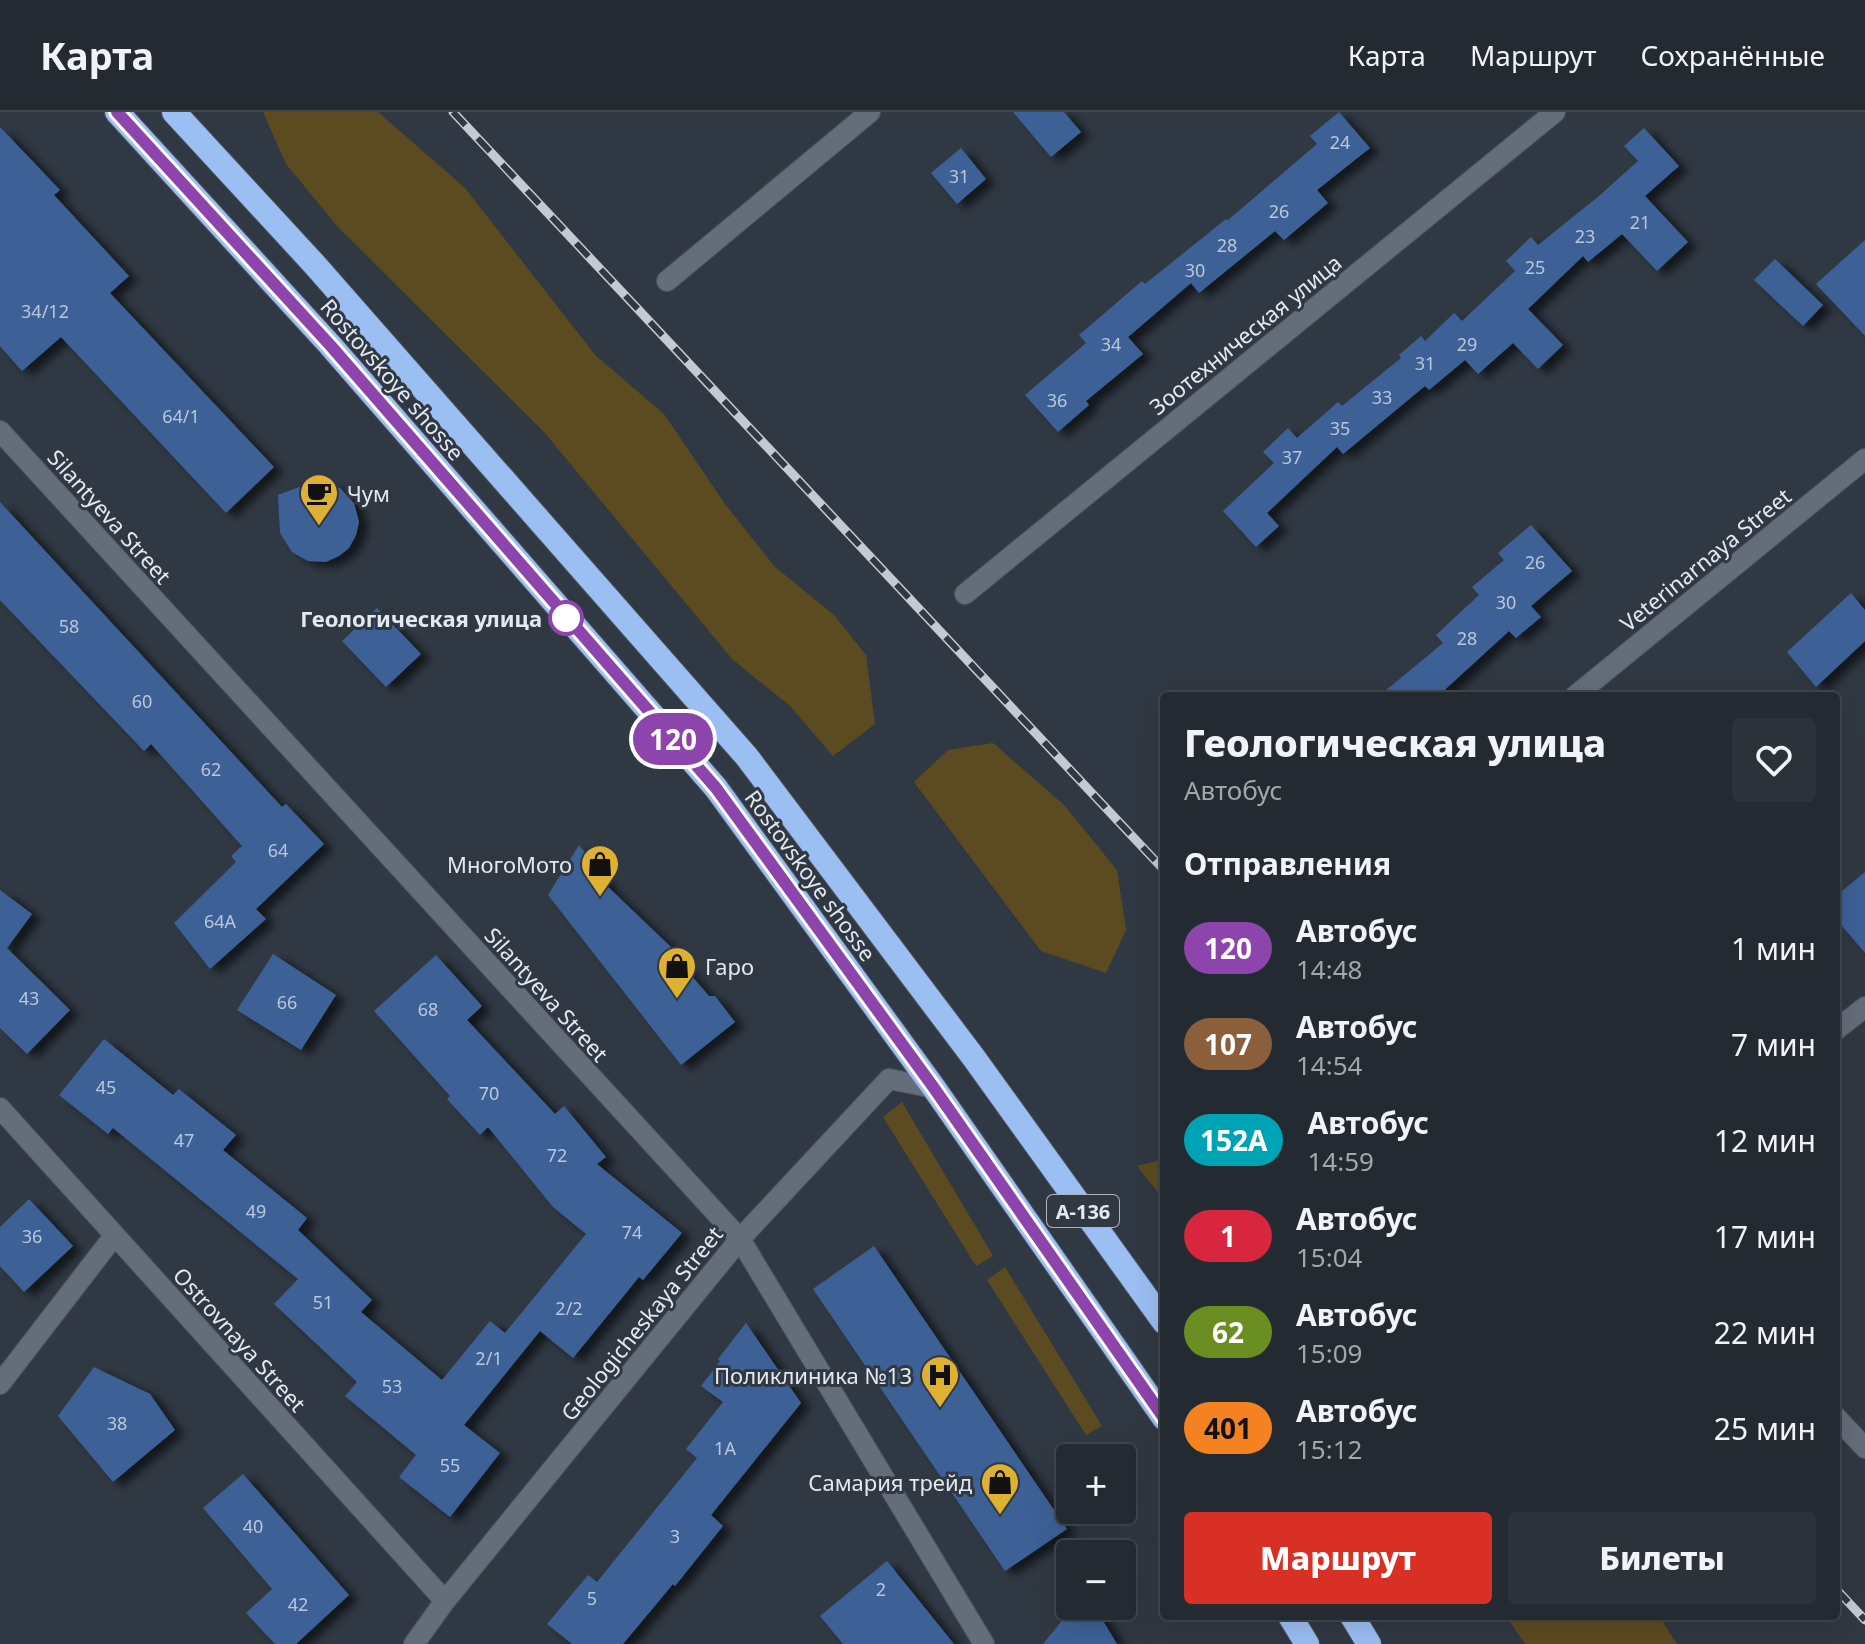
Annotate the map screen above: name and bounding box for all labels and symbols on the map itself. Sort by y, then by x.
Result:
house number: 24 [1330,130,1350,154]
house number: 31 [949,164,969,188]
house number: 26 [1269,199,1289,223]
house number: 21 [1630,210,1650,234]
house number: 23 [1575,224,1595,248]
house number: 28 [1217,233,1237,257]
street label: Зоотехническая улица [1143,247,1347,421]
house number: 25 [1525,255,1545,279]
house number: 30 [1185,258,1205,282]
street label: Rostovskoye shosse [314,292,472,466]
house number: 34/12 [21,299,69,323]
house number: 34 [1101,332,1121,356]
house number: 29 [1457,332,1477,356]
house number: 31 [1415,351,1435,375]
house number: 33 [1372,385,1392,409]
house number: 36 [1047,388,1067,412]
house number: 64/1 [162,404,200,428]
house number: 35 [1330,416,1350,440]
street label: Silantyeva Street [42,442,178,590]
house number: 37 [1282,445,1302,469]
cafe icon: Чум [298,472,340,527]
place label: Чум [347,478,390,508]
street label: Veterinarnaya Street [1613,481,1797,637]
house number: 26 [1525,550,1545,574]
house number: 30 [1496,590,1516,614]
marker: Геологическая улица [549,601,583,635]
place label: Геологическая улица [300,603,542,633]
house number: 58 [59,614,79,638]
house number: 28 [1457,626,1477,650]
house number: 60 [132,689,152,713]
line badge: 120 [627,713,719,765]
house number: 62 [201,757,221,781]
street label: Rostovskoye shosse [739,783,883,967]
house number: 64 [268,838,288,862]
shop icon: МногоМото [579,843,621,898]
place label: МногоМото [447,849,572,879]
house number: 64А [204,909,237,933]
street label: Silantyeva Street [479,920,615,1068]
shop icon: Гаро [656,945,698,1000]
place label: Гаро [705,951,754,981]
house number: 43 [19,986,39,1010]
house number: 66 [277,990,297,1014]
house number: 68 [418,997,438,1021]
house number: 45 [96,1075,116,1099]
house number: 70 [479,1081,499,1105]
house number: 47 [174,1128,194,1152]
house number: 72 [547,1143,567,1167]
road number: А-136 [1047,1195,1119,1227]
house number: 49 [246,1199,266,1223]
street label: Geologicheskaya Street [553,1220,729,1426]
house number: 74 [622,1220,642,1244]
house number: 36 [22,1224,42,1248]
street label: Ostrovnaya Street [167,1260,313,1418]
house number: 51 [313,1290,333,1314]
house number: 2/2 [555,1296,583,1320]
house number: 2/1 [475,1346,503,1370]
hospital icon: Поликлиника №13 [919,1354,961,1409]
place label: Поликлиника №13 [714,1360,912,1390]
house number: 53 [382,1374,402,1398]
house number: 38 [107,1411,127,1435]
house number: 1А [714,1436,736,1460]
house number: 55 [440,1453,460,1477]
shop icon: Самария трейд [979,1461,1021,1516]
place label: Самария трейд [808,1467,973,1497]
house number: 40 [243,1514,263,1538]
house number: 3 [670,1524,680,1548]
house number: 2 [876,1577,886,1601]
house number: 5 [587,1586,597,1610]
house number: 42 [288,1592,308,1616]

